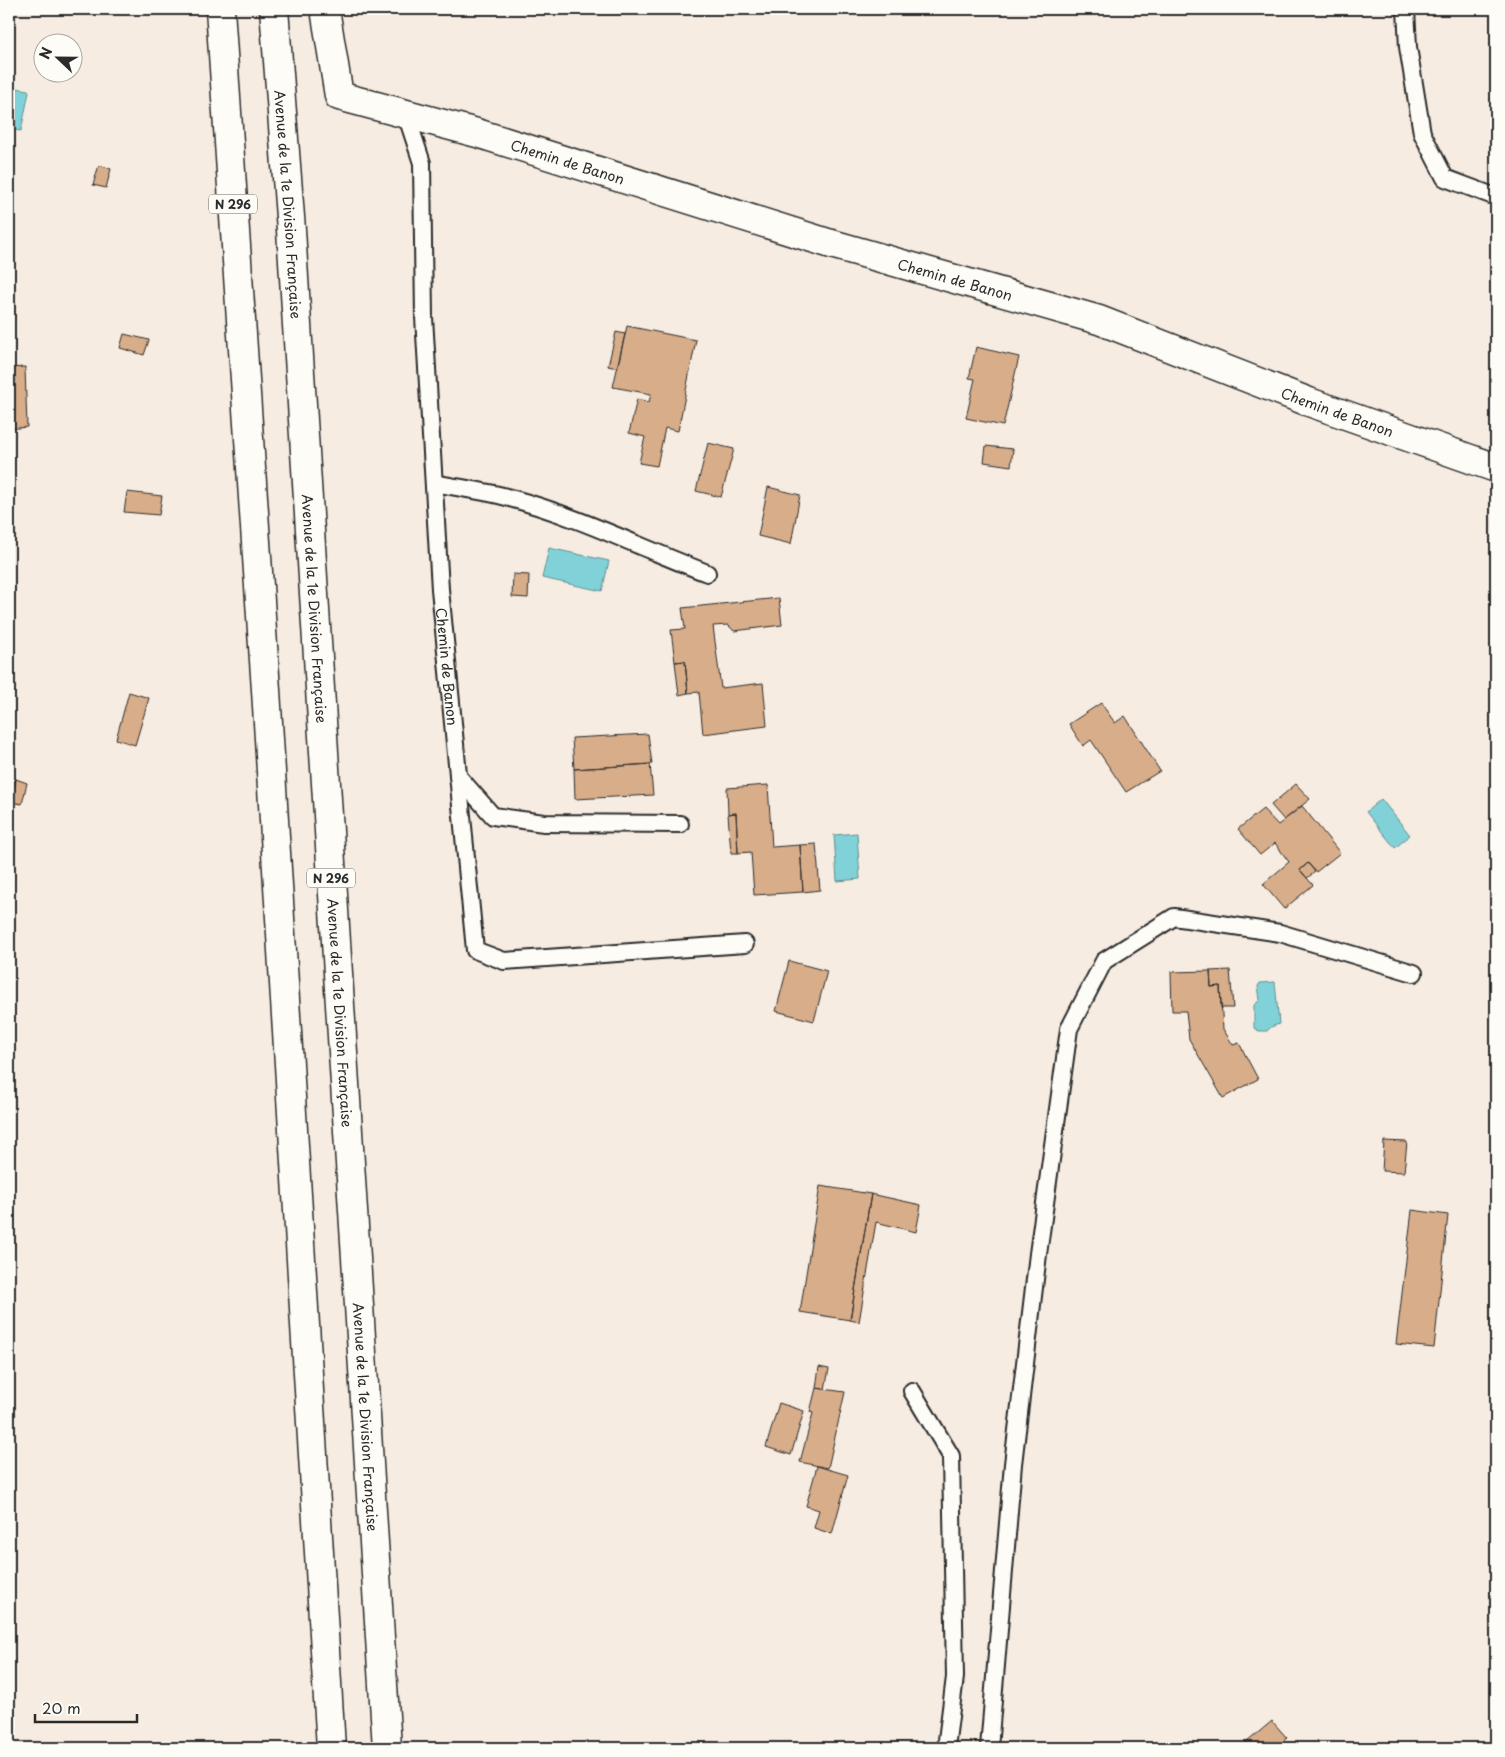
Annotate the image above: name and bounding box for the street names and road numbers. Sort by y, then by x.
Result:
street label: Avenue de la 1e Division Française [270,89,307,319]
street label: Chemin de Banon [508,134,627,189]
road number: N 296 [209,194,257,213]
street label: Chemin de Banon [895,253,1015,305]
street label: Chemin de Banon [1278,382,1397,442]
street label: Avenue de la 1e Division Française [297,494,333,724]
street label: Chemin de Banon [431,607,464,726]
road number: N 296 [307,868,355,888]
street label: Avenue de la 1e Division Française [323,898,358,1128]
street label: Avenue de la 1e Division Française [348,1302,384,1532]

